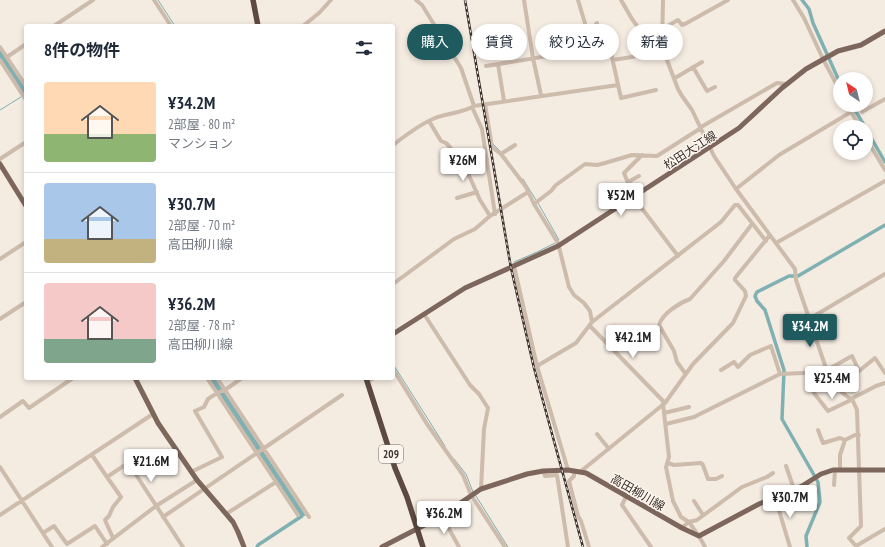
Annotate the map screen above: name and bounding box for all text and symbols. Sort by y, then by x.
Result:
chip: 購入 [407,24,463,60]
chip: 賃貸 [471,24,527,60]
chip: 絞り込み [535,24,619,60]
chip: 新着 [627,24,683,60]
icon: filters [353,37,375,59]
text: 8件の物件 [44,39,120,61]
north arrow [833,72,873,112]
map controls [833,72,873,160]
text: ¥34.2M [168,92,215,114]
icon: home [76,98,124,146]
text: 2部屋 · 80 m² [168,116,235,133]
button: locate [833,120,873,160]
street label: 松田大江線 [661,127,719,173]
text: マンション [168,135,233,152]
pin: ¥26M [439,148,487,182]
text: ¥26M [449,152,477,169]
pin: ¥52M [597,183,645,217]
text: ¥52M [607,187,635,204]
text: ¥30.7M [168,193,215,215]
icon: home [76,199,124,247]
text: 2部屋 · 70 m² [168,217,235,234]
text: 高田柳川線 [168,236,233,253]
text: ¥36.2M [168,293,215,315]
icon: home [76,299,124,347]
pin: ¥34.2M [777,314,843,348]
text: 2部屋 · 78 m² [168,317,235,334]
text: ¥34.2M [792,318,828,335]
pin: ¥42.1M [600,325,666,359]
text: ¥42.1M [615,329,651,346]
text: 高田柳川線 [168,336,233,353]
pin: ¥25.4M [799,366,865,400]
text: ¥25.4M [814,370,850,387]
road number: 209 [379,445,403,463]
pin: ¥21.6M [118,449,184,483]
text: ¥21.6M [133,453,169,470]
street label: 高田柳川線 [608,471,668,513]
pin: ¥30.7M [757,485,823,519]
text: ¥30.7M [772,489,808,506]
pin: ¥36.2M [411,501,477,535]
text: ¥36.2M [426,505,462,522]

